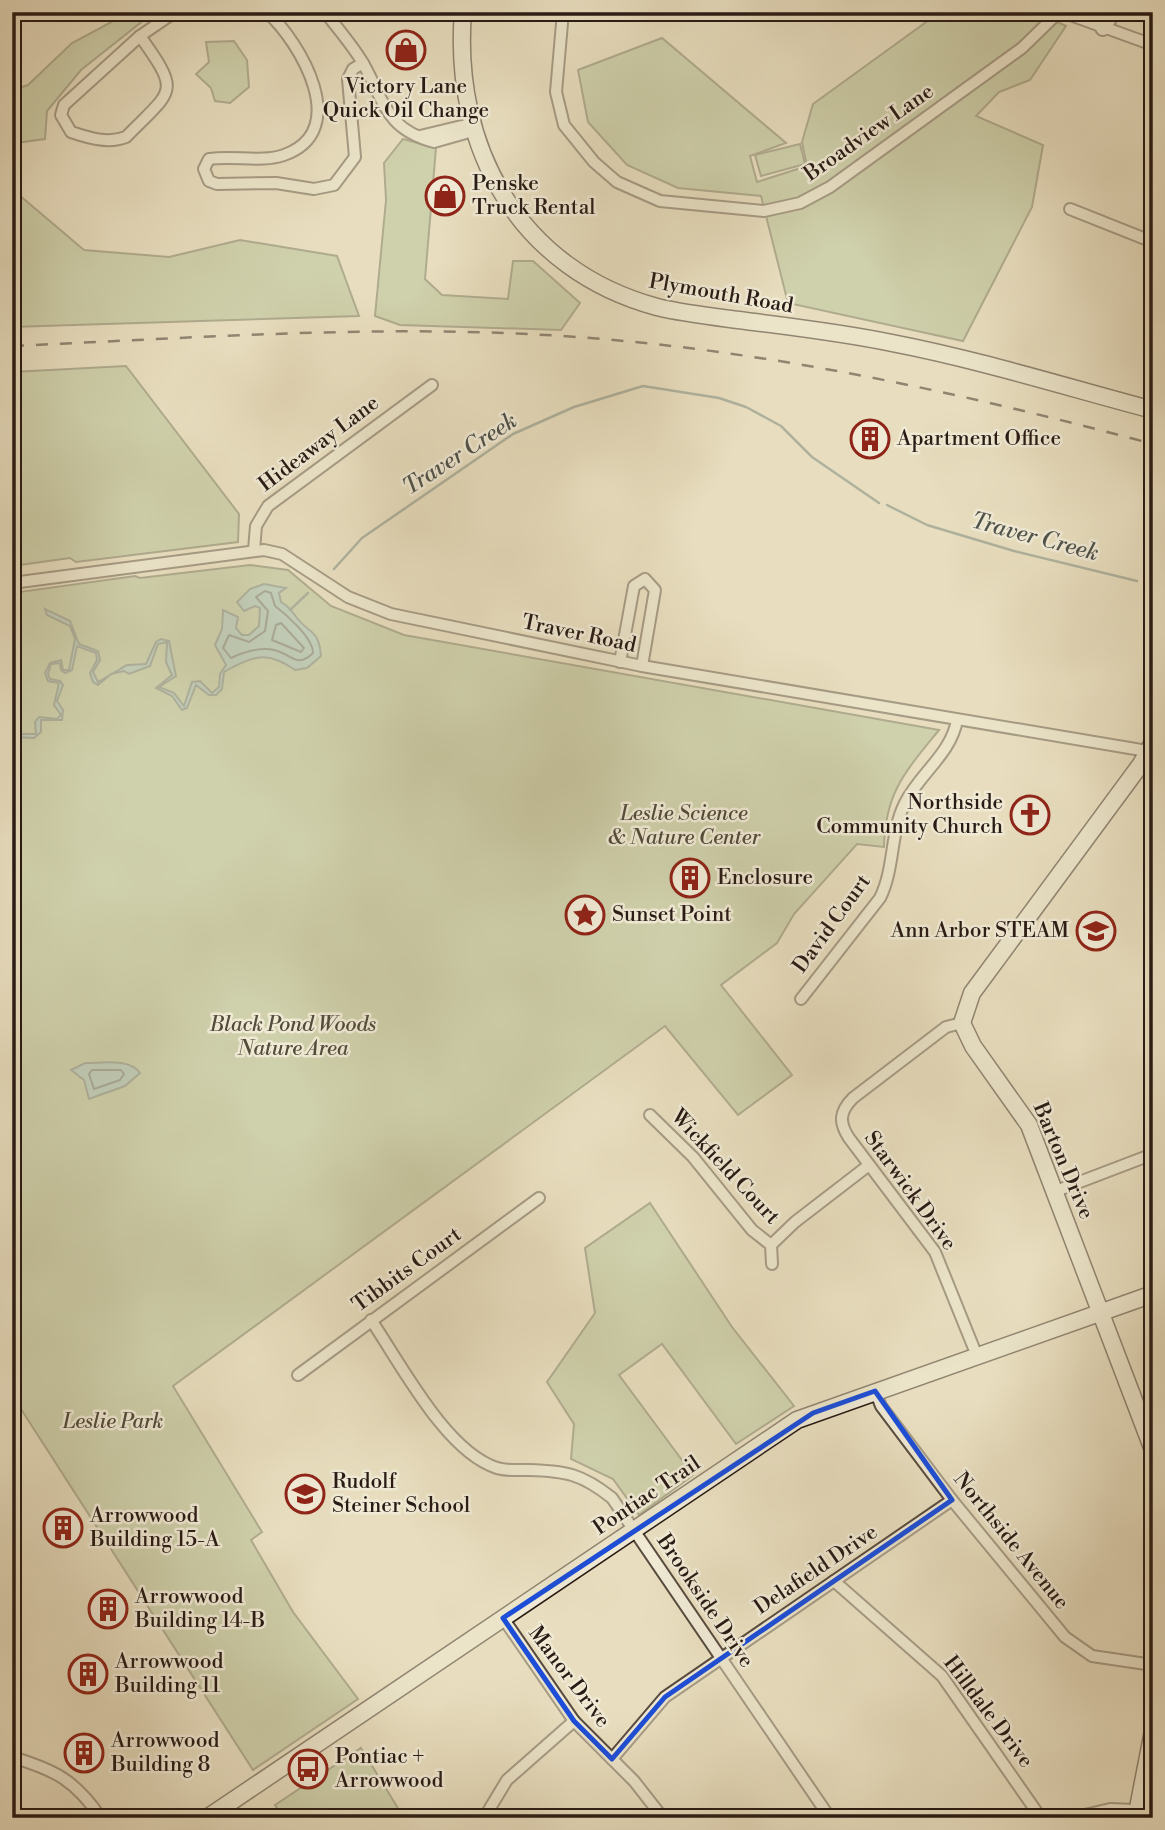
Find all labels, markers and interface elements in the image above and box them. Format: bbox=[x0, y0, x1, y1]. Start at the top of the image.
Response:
shop icon: Victory Lane Quick Oil Change bbox=[385, 29, 427, 71]
place label: Victory Lane Quick Oil Change bbox=[323, 74, 489, 124]
street label: Broadview Lane bbox=[798, 79, 939, 188]
place label: Penske Truck Rental bbox=[472, 171, 595, 221]
shop icon: Penske Truck Rental bbox=[424, 175, 466, 217]
street label: Plymouth Road bbox=[647, 268, 795, 320]
street label: Hideaway Lane bbox=[254, 390, 384, 498]
water label: Traver Creek bbox=[398, 407, 522, 501]
building icon: Apartment Office bbox=[849, 418, 891, 460]
place label: Apartment Office bbox=[896, 426, 1061, 452]
water label: Traver Creek bbox=[968, 507, 1102, 567]
street label: Traver Road bbox=[519, 609, 639, 659]
place label: Northside Community Church bbox=[816, 790, 1003, 840]
church icon: Northside Community Church bbox=[1009, 794, 1051, 836]
park label: Leslie Science & Nature Center bbox=[608, 801, 762, 851]
building icon: Enclosure bbox=[669, 857, 711, 899]
place label: Enclosure bbox=[717, 865, 813, 891]
street label: David Court bbox=[787, 869, 877, 978]
place icon: Sunset Point bbox=[564, 894, 606, 936]
place label: Sunset Point bbox=[612, 902, 732, 928]
school or university icon: Ann Arbor STEAM bbox=[1075, 910, 1117, 952]
place label: Ann Arbor STEAM bbox=[890, 918, 1069, 944]
park label: Black Pond Woods Nature Area bbox=[209, 1012, 376, 1062]
street label: Barton Drive bbox=[1026, 1098, 1099, 1223]
street label: Wickfield Court bbox=[664, 1103, 785, 1230]
street label: Starwick Drive bbox=[858, 1126, 962, 1256]
street label: Tibbits Court bbox=[347, 1221, 467, 1318]
park label: Leslie Park bbox=[62, 1409, 163, 1435]
street label: Pontiac Trail bbox=[588, 1451, 706, 1541]
street label: Northside Avenue bbox=[948, 1467, 1074, 1615]
place label: Rudolf Steiner School bbox=[332, 1469, 470, 1519]
school or university icon: Rudolf Steiner School bbox=[284, 1473, 326, 1515]
place label: Arrowwood Building 15-A bbox=[89, 1503, 220, 1553]
building icon: Arrowwood Building 15-A bbox=[42, 1507, 84, 1549]
street label: Delafield Drive bbox=[749, 1519, 883, 1621]
street label: Brookside Drive bbox=[650, 1528, 759, 1673]
place label: Arrowwood Building 14-B bbox=[134, 1584, 265, 1634]
building icon: Arrowwood Building 14-B bbox=[87, 1588, 129, 1630]
street label: Manor Drive bbox=[522, 1621, 616, 1733]
place label: Arrowwood Building 11 bbox=[114, 1649, 223, 1699]
street label: Hilldale Drive bbox=[937, 1651, 1039, 1773]
building icon: Arrowwood Building 11 bbox=[67, 1653, 109, 1695]
place label: Arrowwood Building 8 bbox=[110, 1728, 219, 1778]
building icon: Arrowwood Building 8 bbox=[63, 1732, 105, 1774]
place label: Pontiac + Arrowwood bbox=[334, 1744, 443, 1794]
bus stop icon: Pontiac + Arrowwood bbox=[287, 1748, 329, 1790]

